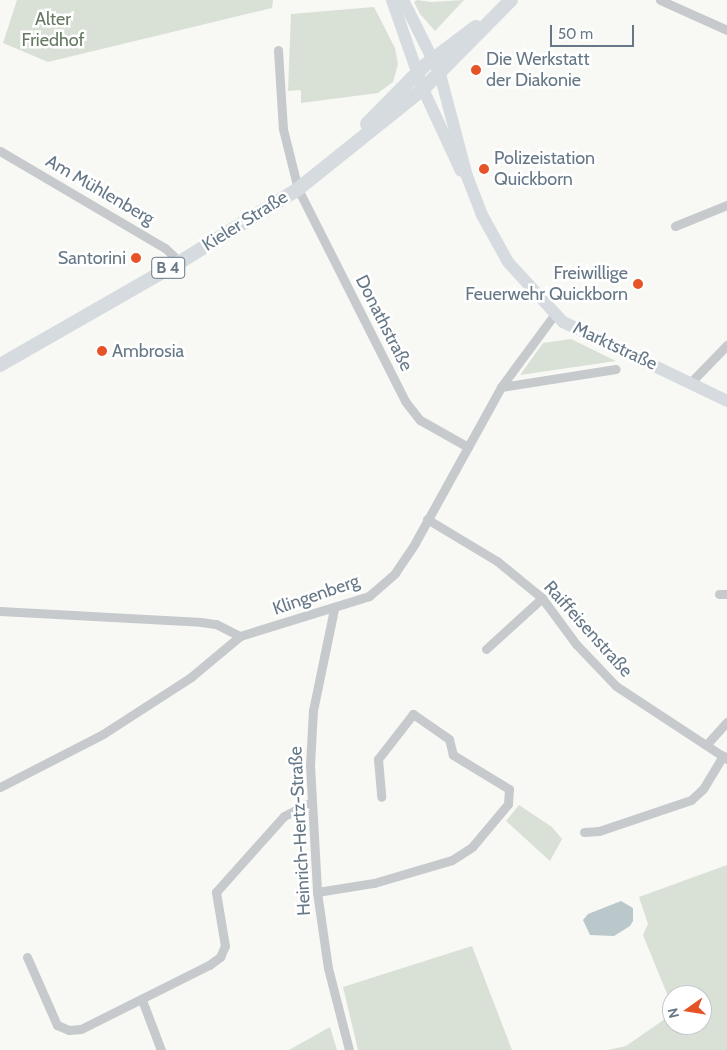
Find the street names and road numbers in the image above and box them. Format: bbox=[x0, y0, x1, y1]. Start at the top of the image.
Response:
street label: Am Mühlenberg bbox=[42, 150, 158, 230]
street label: Kieler Straße bbox=[198, 186, 292, 256]
road number: B 4 bbox=[150, 254, 186, 282]
street label: Donathstraße bbox=[351, 272, 417, 374]
street label: Marktstraße bbox=[570, 317, 660, 375]
street label: Klingenberg bbox=[270, 570, 362, 620]
street label: Raiffeisenstraße bbox=[539, 576, 637, 682]
street label: Heinrich-Hertz-Straße bbox=[285, 746, 315, 916]

